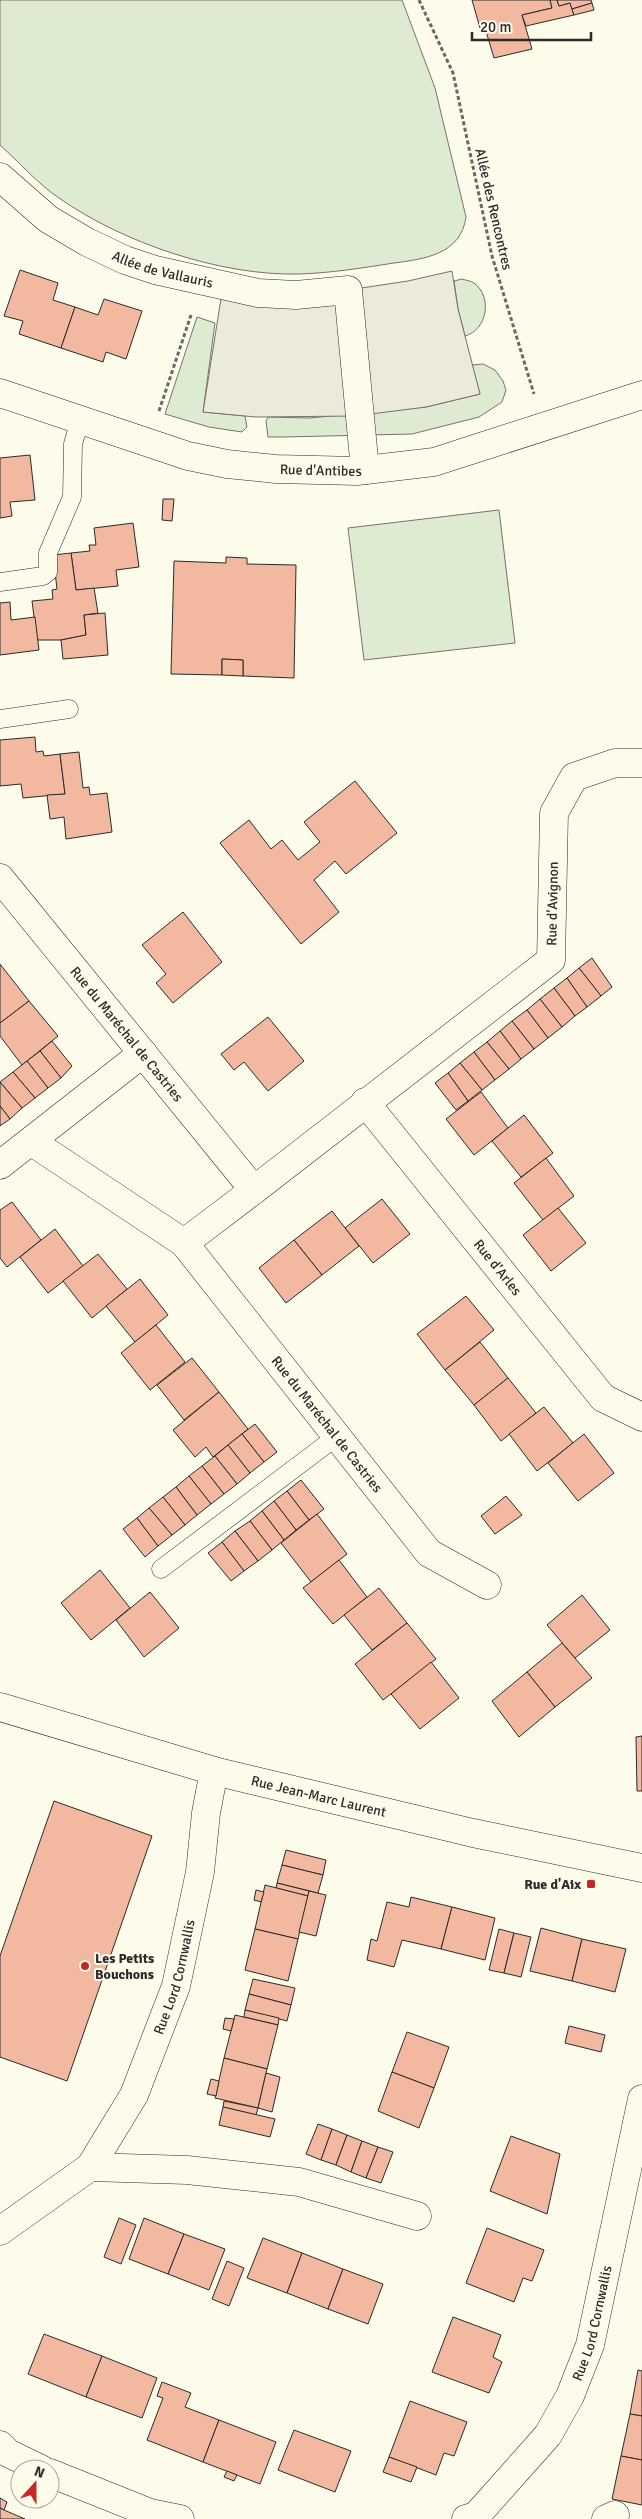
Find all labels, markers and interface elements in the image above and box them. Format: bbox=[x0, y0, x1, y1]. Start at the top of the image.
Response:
scale bar bbox=[472, 10, 591, 42]
text: 20 m bbox=[480, 18, 511, 36]
street label: Allée des Rencontres bbox=[471, 147, 516, 272]
street label: Allée de Vallauris bbox=[109, 247, 215, 292]
street label: Rue d'Antibes bbox=[280, 461, 362, 480]
street label: Rue d'Avignon bbox=[543, 861, 562, 946]
street label: Rue du Maréchal de Castries bbox=[66, 963, 187, 1105]
street label: Rue d'Arles bbox=[470, 1236, 525, 1299]
street label: Rue du Maréchal de Castries bbox=[268, 1353, 386, 1496]
street label: Rue Jean-Marc Laurent bbox=[249, 1772, 388, 1821]
place label: Rue d'Aix bbox=[524, 1876, 581, 1893]
marker: Rue d'Aix bbox=[585, 1878, 597, 1890]
street label: Rue Lord Cornwallis bbox=[150, 1918, 199, 2037]
place label: Les Petits Bouchons bbox=[95, 1950, 154, 1983]
marker: Les Petits Bouchons bbox=[79, 1960, 91, 1972]
street label: Rue Lord Cornwallis bbox=[569, 2264, 616, 2383]
north arrow bbox=[10, 2459, 60, 2509]
text: N bbox=[32, 2463, 47, 2482]

